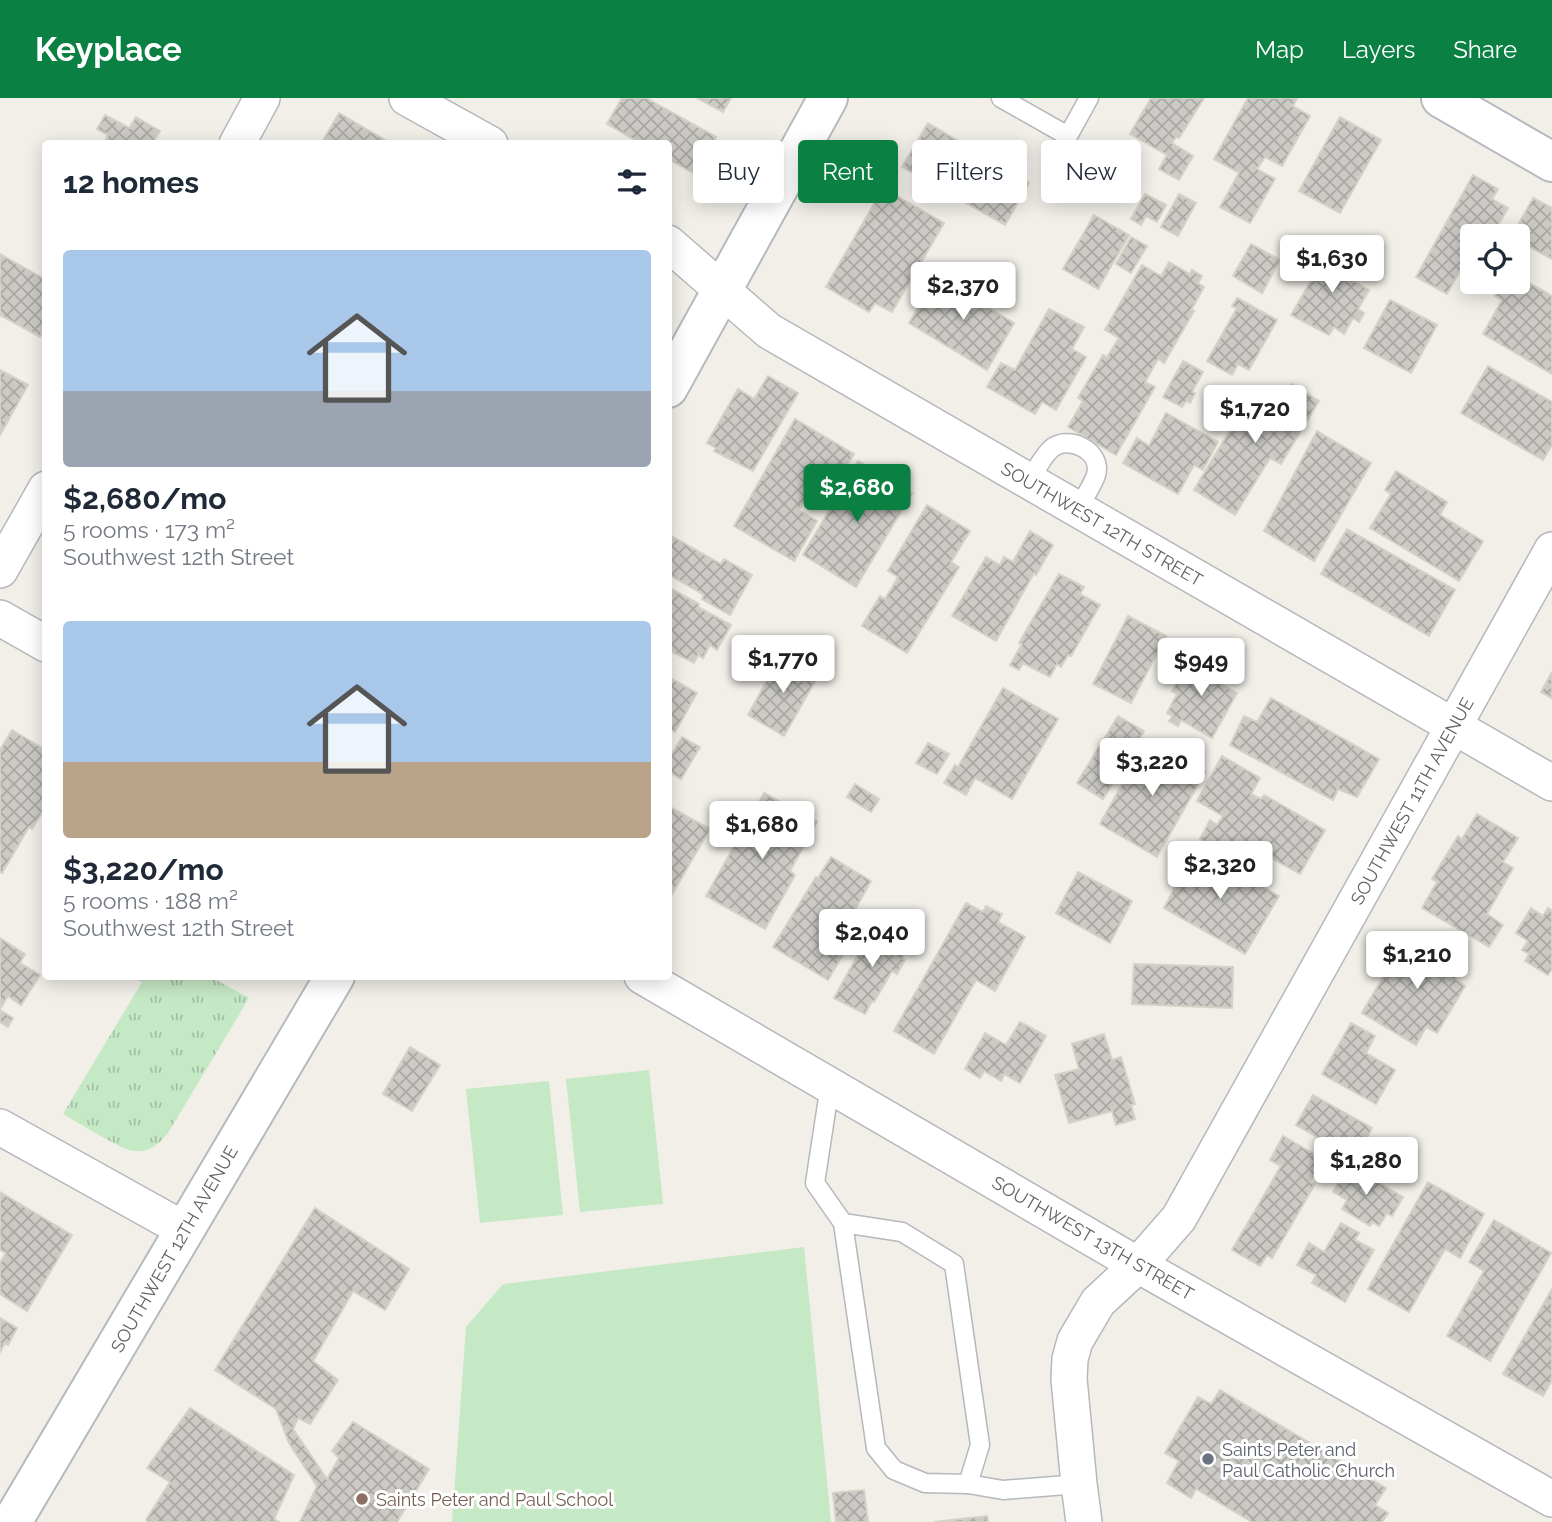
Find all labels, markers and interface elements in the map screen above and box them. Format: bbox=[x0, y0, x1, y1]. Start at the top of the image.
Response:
text: Keyplace bbox=[35, 30, 182, 69]
text: Map bbox=[1255, 35, 1304, 64]
text: Layers bbox=[1342, 35, 1415, 64]
text: Share bbox=[1453, 35, 1517, 64]
chip: Buy bbox=[693, 140, 784, 203]
chip: Rent bbox=[798, 140, 898, 203]
chip: Filters bbox=[912, 140, 1027, 203]
chip: New bbox=[1041, 140, 1141, 203]
icon: filters bbox=[613, 163, 651, 201]
text: 12 homes bbox=[63, 165, 199, 200]
map controls bbox=[1460, 224, 1530, 294]
button: locate bbox=[1460, 224, 1530, 294]
pin: $1,630 bbox=[1275, 236, 1389, 295]
text: $1,630 bbox=[1296, 244, 1368, 271]
pin: $2,370 bbox=[906, 262, 1020, 322]
text: $2,370 bbox=[927, 271, 999, 298]
icon: home bbox=[294, 295, 420, 421]
pin: $1,720 bbox=[1198, 386, 1312, 445]
text: $1,720 bbox=[1220, 394, 1290, 421]
street label: SOUTHWEST 12TH STREET bbox=[997, 458, 1207, 590]
pin: $2,680 bbox=[800, 464, 914, 524]
text: $2,680 bbox=[820, 473, 894, 500]
text: $2,680/mo bbox=[63, 481, 226, 516]
text: 5 rooms · 173 m² bbox=[63, 516, 235, 543]
text: Southwest 12th Street bbox=[63, 543, 294, 570]
pin: $1,770 bbox=[726, 636, 840, 695]
pin: $949 bbox=[1160, 638, 1242, 698]
text: $1,770 bbox=[748, 644, 818, 671]
text: $949 bbox=[1174, 647, 1228, 674]
icon: home bbox=[294, 666, 420, 792]
street label: SOUTHWEST 11TH AVENUE bbox=[1346, 694, 1478, 908]
pin: $3,220 bbox=[1095, 738, 1209, 798]
text: $3,220 bbox=[1116, 747, 1188, 774]
pin: $1,680 bbox=[705, 802, 819, 861]
text: $1,680 bbox=[725, 810, 799, 837]
pin: $2,320 bbox=[1163, 842, 1277, 901]
text: $2,320 bbox=[1184, 850, 1256, 877]
text: $3,220/mo bbox=[63, 852, 224, 887]
text: 5 rooms · 188 m² bbox=[63, 887, 238, 914]
pin: $2,040 bbox=[815, 910, 929, 969]
text: Southwest 12th Street bbox=[63, 914, 294, 941]
text: $2,040 bbox=[835, 918, 909, 945]
pin: $1,210 bbox=[1360, 932, 1474, 991]
text: $1,210 bbox=[1382, 940, 1452, 967]
pin: $1,280 bbox=[1309, 1138, 1423, 1197]
street label: SOUTHWEST 12TH AVENUE bbox=[106, 1142, 242, 1356]
text: $1,280 bbox=[1330, 1146, 1402, 1173]
street label: SOUTHWEST 13TH STREET bbox=[988, 1172, 1198, 1304]
place label: Saints Peter and Paul Catholic Church bbox=[1222, 1439, 1395, 1481]
marker: Saints Peter and Paul Catholic Church bbox=[1200, 1451, 1216, 1467]
place label: Saints Peter and Paul School bbox=[376, 1489, 613, 1510]
marker: Saints Peter and Paul School bbox=[354, 1491, 370, 1507]

